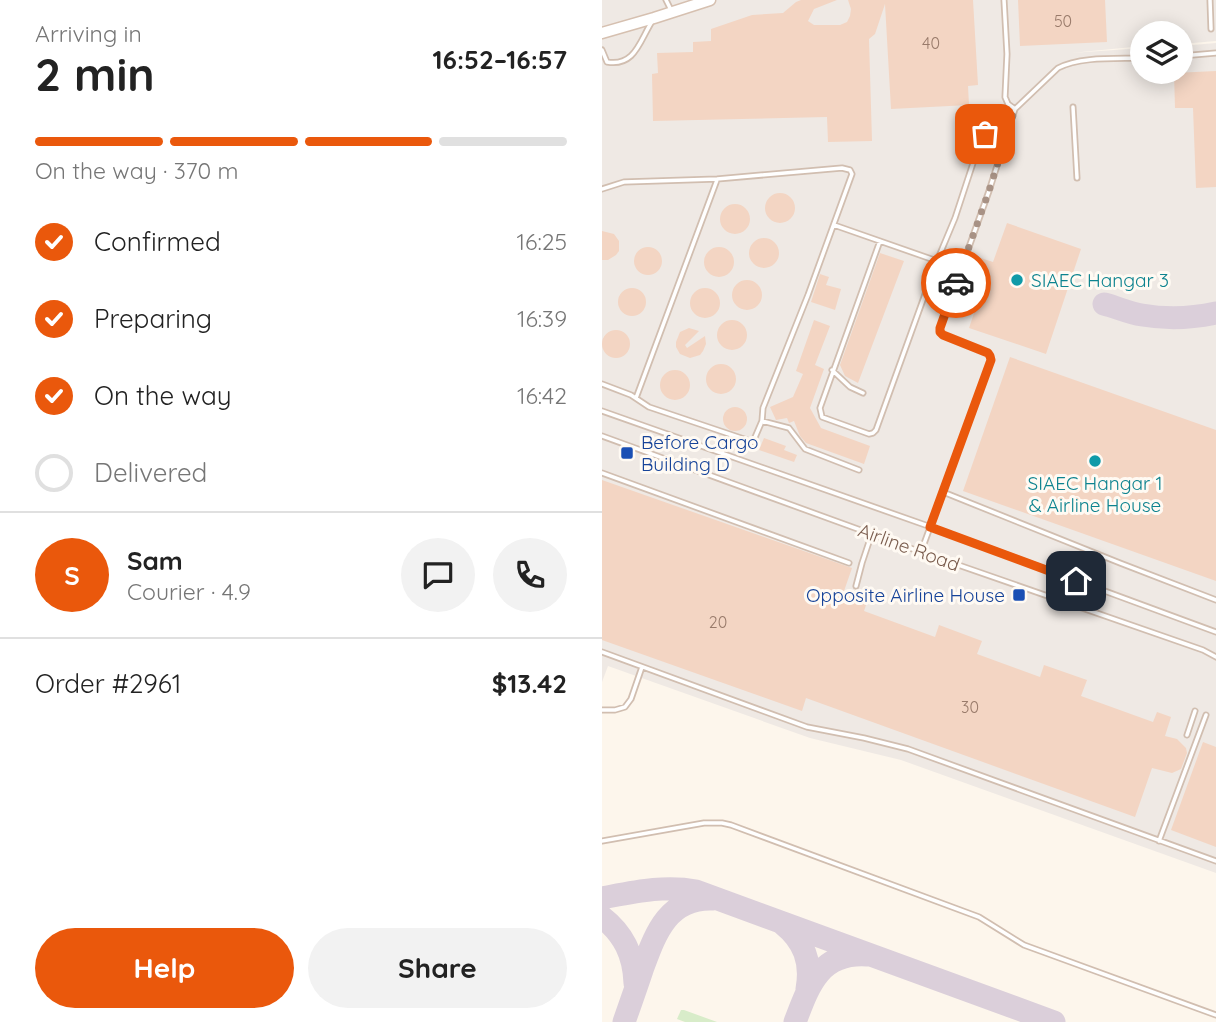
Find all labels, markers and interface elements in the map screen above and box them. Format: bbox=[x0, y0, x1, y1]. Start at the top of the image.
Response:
house number: 50 bbox=[1054, 11, 1072, 31]
text: Arriving in bbox=[35, 19, 142, 48]
map controls bbox=[1130, 21, 1193, 84]
button: layers bbox=[1130, 21, 1193, 84]
house number: 40 bbox=[922, 33, 940, 53]
text: 16:52–16:57 bbox=[432, 43, 567, 76]
text: 2 min bbox=[35, 45, 155, 103]
pin bbox=[955, 104, 1015, 164]
icon: bag bbox=[966, 115, 1004, 153]
text: On the way · 370 m bbox=[35, 156, 239, 185]
icon: check bbox=[35, 223, 73, 261]
text: Confirmed bbox=[94, 225, 221, 258]
text: 16:25 bbox=[517, 227, 567, 256]
courier bbox=[921, 248, 991, 318]
icon: car bbox=[937, 264, 975, 302]
place label: SIAEC Hangar 3 bbox=[1031, 268, 1169, 292]
marker: SIAEC Hangar 3 bbox=[1009, 272, 1025, 288]
icon: check bbox=[35, 300, 73, 338]
text: Preparing bbox=[94, 302, 212, 335]
text: 16:39 bbox=[517, 304, 567, 333]
icon: check bbox=[35, 377, 73, 415]
text: On the way bbox=[94, 379, 232, 412]
text: 16:42 bbox=[517, 381, 567, 410]
place label: Before Cargo Building D bbox=[641, 430, 758, 476]
marker: Before Cargo Building D bbox=[619, 445, 635, 461]
marker: SIAEC Hangar 1 & Airline House bbox=[1087, 453, 1103, 469]
text: Delivered bbox=[94, 456, 207, 489]
place label: SIAEC Hangar 1 & Airline House bbox=[1027, 471, 1163, 517]
street label: Airline Road bbox=[855, 518, 963, 576]
button: chat bbox=[401, 538, 475, 612]
button: phone bbox=[493, 538, 567, 612]
text: Sam bbox=[127, 544, 183, 577]
pin bbox=[1046, 551, 1106, 611]
text: S bbox=[64, 559, 80, 592]
icon: home bbox=[1057, 562, 1095, 600]
text: Courier · 4.9 bbox=[127, 577, 251, 606]
place label: Opposite Airline House bbox=[806, 583, 1005, 607]
marker: Opposite Airline House bbox=[1011, 587, 1027, 603]
house number: 20 bbox=[709, 612, 727, 632]
text: Order #2961 bbox=[35, 667, 181, 700]
text: $13.42 bbox=[492, 667, 567, 700]
house number: 30 bbox=[961, 697, 979, 717]
button: Help bbox=[35, 928, 294, 1008]
button: Share bbox=[308, 928, 567, 1008]

